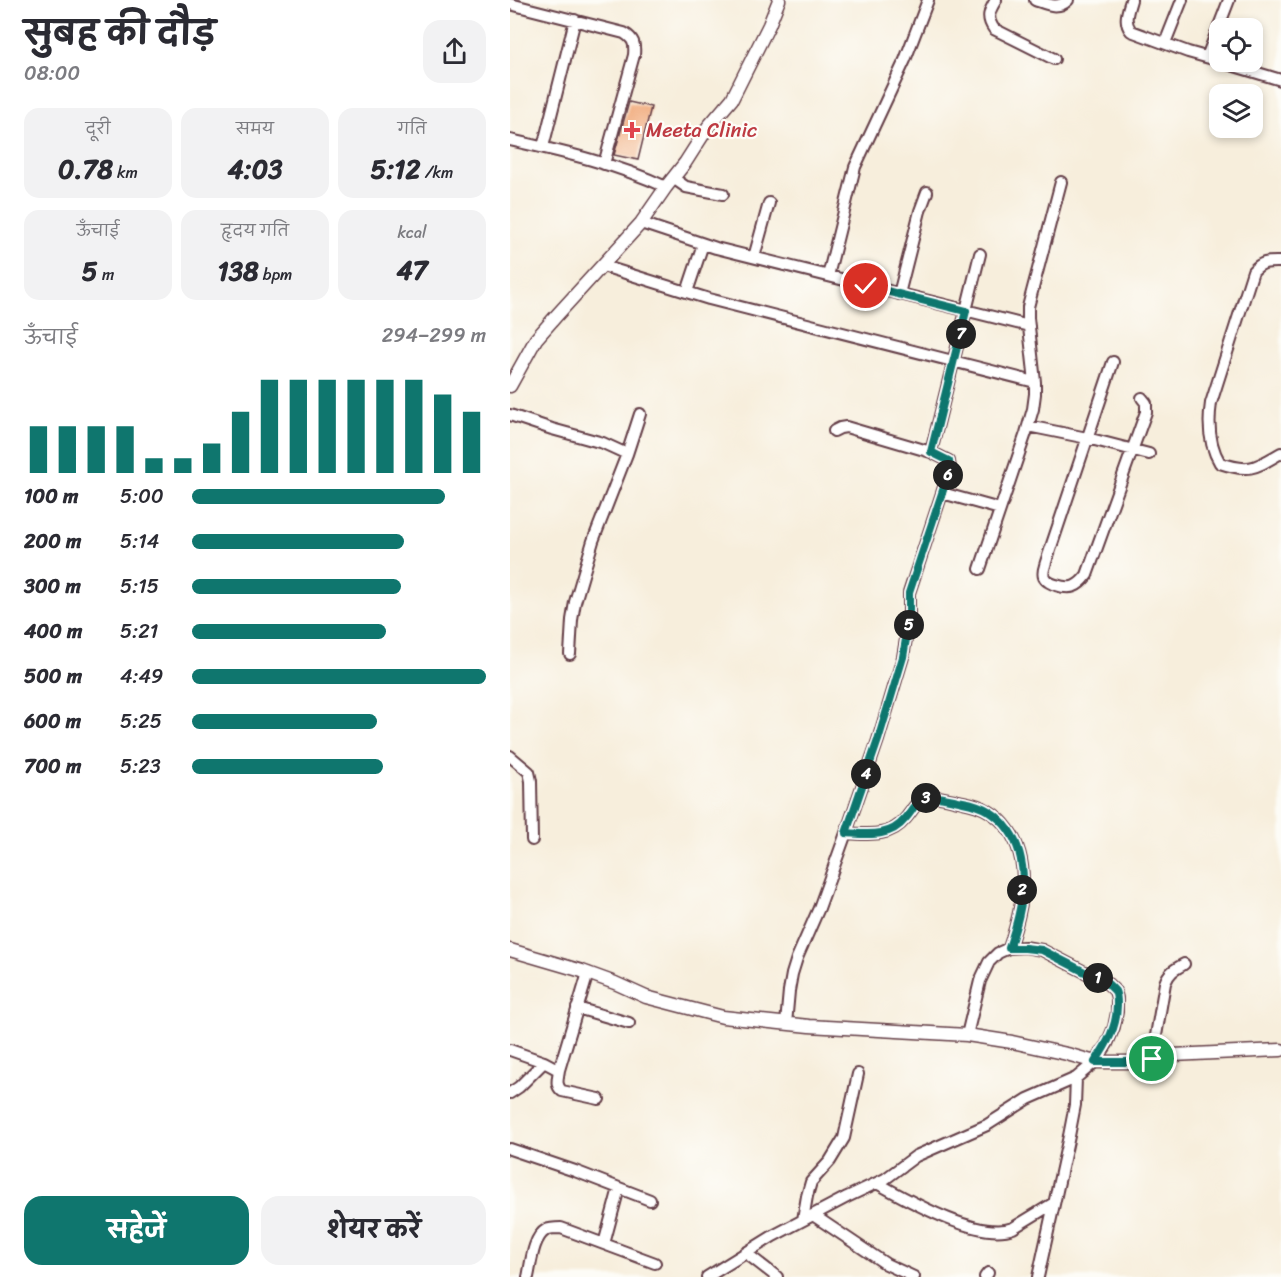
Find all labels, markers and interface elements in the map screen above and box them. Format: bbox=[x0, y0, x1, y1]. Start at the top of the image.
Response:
text: सुबह की दौड़ bbox=[24, 4, 216, 62]
map controls bbox=[1209, 18, 1263, 138]
button: locate bbox=[1209, 18, 1263, 72]
button: share bbox=[423, 20, 486, 83]
text: 08:00 bbox=[24, 56, 80, 91]
button: layers bbox=[1209, 84, 1263, 138]
place label: Meeta Clinic bbox=[646, 113, 757, 148]
text: दूरी bbox=[85, 114, 111, 143]
text: समय bbox=[236, 114, 274, 143]
text: गति bbox=[397, 114, 427, 143]
marker: Meeta Clinic bbox=[623, 121, 641, 139]
text: 0.78 bbox=[58, 146, 113, 192]
text: 4:03 bbox=[228, 146, 282, 192]
text: 5:12 bbox=[371, 146, 421, 192]
text: km bbox=[113, 158, 138, 187]
text: /km bbox=[421, 158, 453, 187]
text: ऊँचाई bbox=[77, 216, 119, 245]
text: हृदय गति bbox=[221, 216, 289, 245]
text: kcal bbox=[397, 218, 427, 247]
text: 47 bbox=[396, 247, 428, 293]
text: 5 bbox=[82, 248, 98, 294]
text: 138 bbox=[218, 248, 259, 294]
text: m bbox=[98, 260, 114, 289]
text: bpm bbox=[259, 260, 292, 289]
pin bbox=[840, 260, 891, 311]
icon: check bbox=[849, 269, 882, 302]
text: 294–299 m bbox=[382, 318, 486, 353]
pin: 7 bbox=[946, 319, 976, 349]
text: 7 bbox=[956, 319, 966, 348]
text: ऊँचाई bbox=[24, 320, 78, 355]
pin: 6 bbox=[933, 460, 963, 490]
text: 6 bbox=[943, 460, 953, 489]
text: 100 m bbox=[24, 479, 78, 514]
text: 5:00 bbox=[120, 479, 164, 514]
text: 200 m bbox=[24, 524, 81, 559]
text: 5:14 bbox=[120, 524, 159, 559]
text: 300 m bbox=[24, 569, 81, 604]
text: 5:15 bbox=[120, 569, 159, 604]
pin: 5 bbox=[894, 610, 924, 640]
text: 5 bbox=[904, 610, 914, 639]
text: 400 m bbox=[24, 614, 82, 649]
text: 5:21 bbox=[120, 614, 158, 649]
text: 500 m bbox=[24, 659, 82, 694]
text: 4:49 bbox=[120, 659, 163, 694]
text: 600 m bbox=[24, 704, 81, 739]
text: 5:25 bbox=[120, 704, 162, 739]
text: 700 m bbox=[24, 749, 81, 784]
text: 5:23 bbox=[120, 749, 161, 784]
pin: 4 bbox=[851, 759, 881, 789]
text: 4 bbox=[861, 759, 871, 788]
pin: 3 bbox=[911, 783, 941, 813]
text: 3 bbox=[922, 783, 930, 812]
pin: 2 bbox=[1007, 875, 1037, 905]
text: 2 bbox=[1017, 875, 1027, 904]
pin: 1 bbox=[1083, 963, 1113, 993]
text: 1 bbox=[1095, 963, 1101, 992]
pin bbox=[1126, 1033, 1177, 1084]
icon: arrive bbox=[1135, 1042, 1168, 1075]
button: सहेजें bbox=[24, 1196, 249, 1265]
button: शेयर करें bbox=[261, 1196, 486, 1265]

